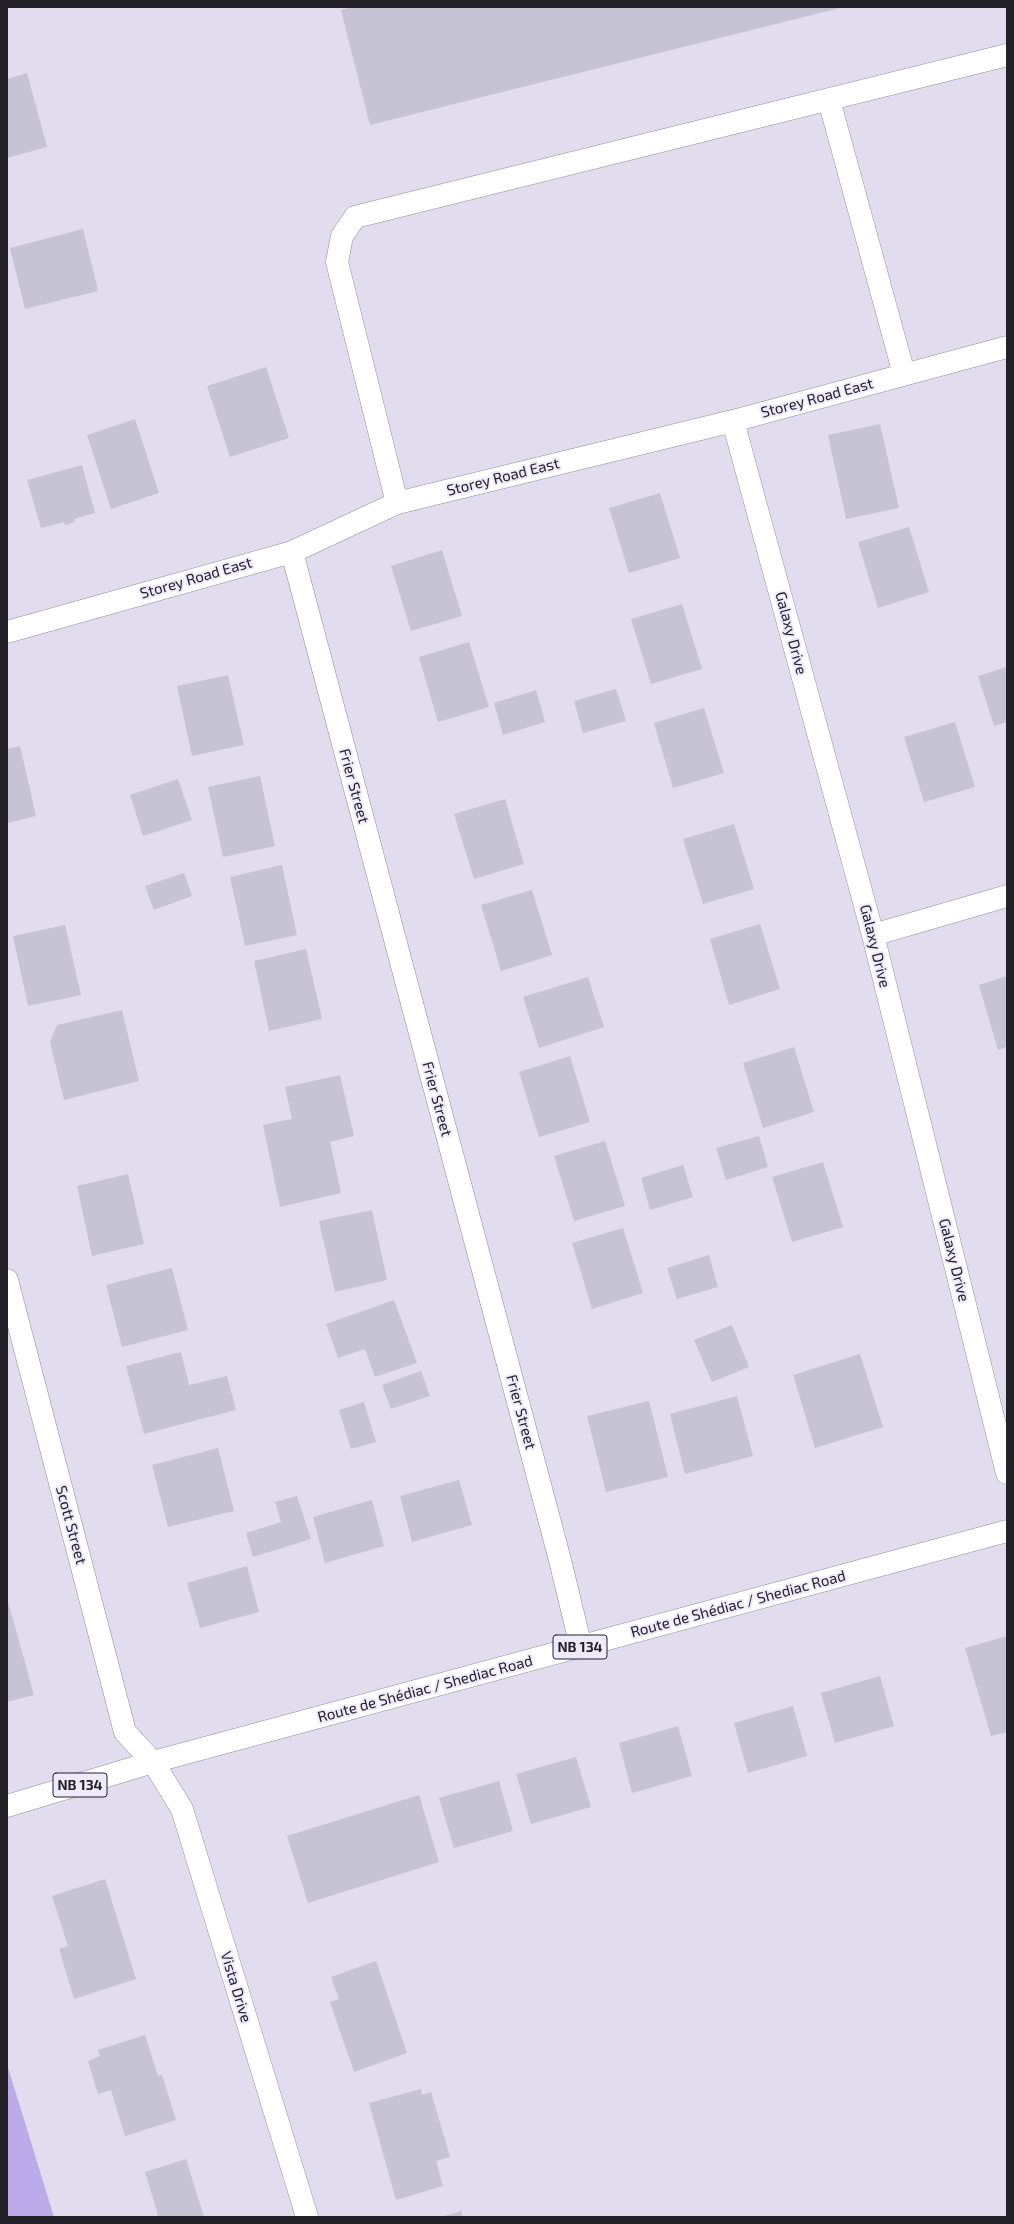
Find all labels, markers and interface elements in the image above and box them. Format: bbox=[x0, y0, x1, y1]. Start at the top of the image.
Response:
street label: Storey Road East bbox=[759, 374, 875, 422]
street label: Storey Road East bbox=[445, 454, 561, 500]
street label: Storey Road East bbox=[138, 553, 254, 603]
street label: Galaxy Drive bbox=[771, 590, 811, 676]
street label: Frier Street bbox=[335, 747, 373, 825]
street label: Galaxy Drive bbox=[856, 903, 894, 989]
street label: Frier Street bbox=[418, 1060, 456, 1138]
street label: Galaxy Drive bbox=[935, 1217, 973, 1303]
street label: Frier Street bbox=[502, 1373, 540, 1451]
street label: Scott Street bbox=[52, 1484, 90, 1566]
street label: Route de Shédiac / Shediac Road bbox=[629, 1567, 847, 1641]
road number: NB 134 bbox=[553, 1635, 607, 1659]
street label: Route de Shédiac / Shediac Road bbox=[316, 1652, 534, 1726]
road number: NB 134 bbox=[53, 1773, 107, 1797]
street label: Vista Drive bbox=[217, 1949, 255, 2025]

